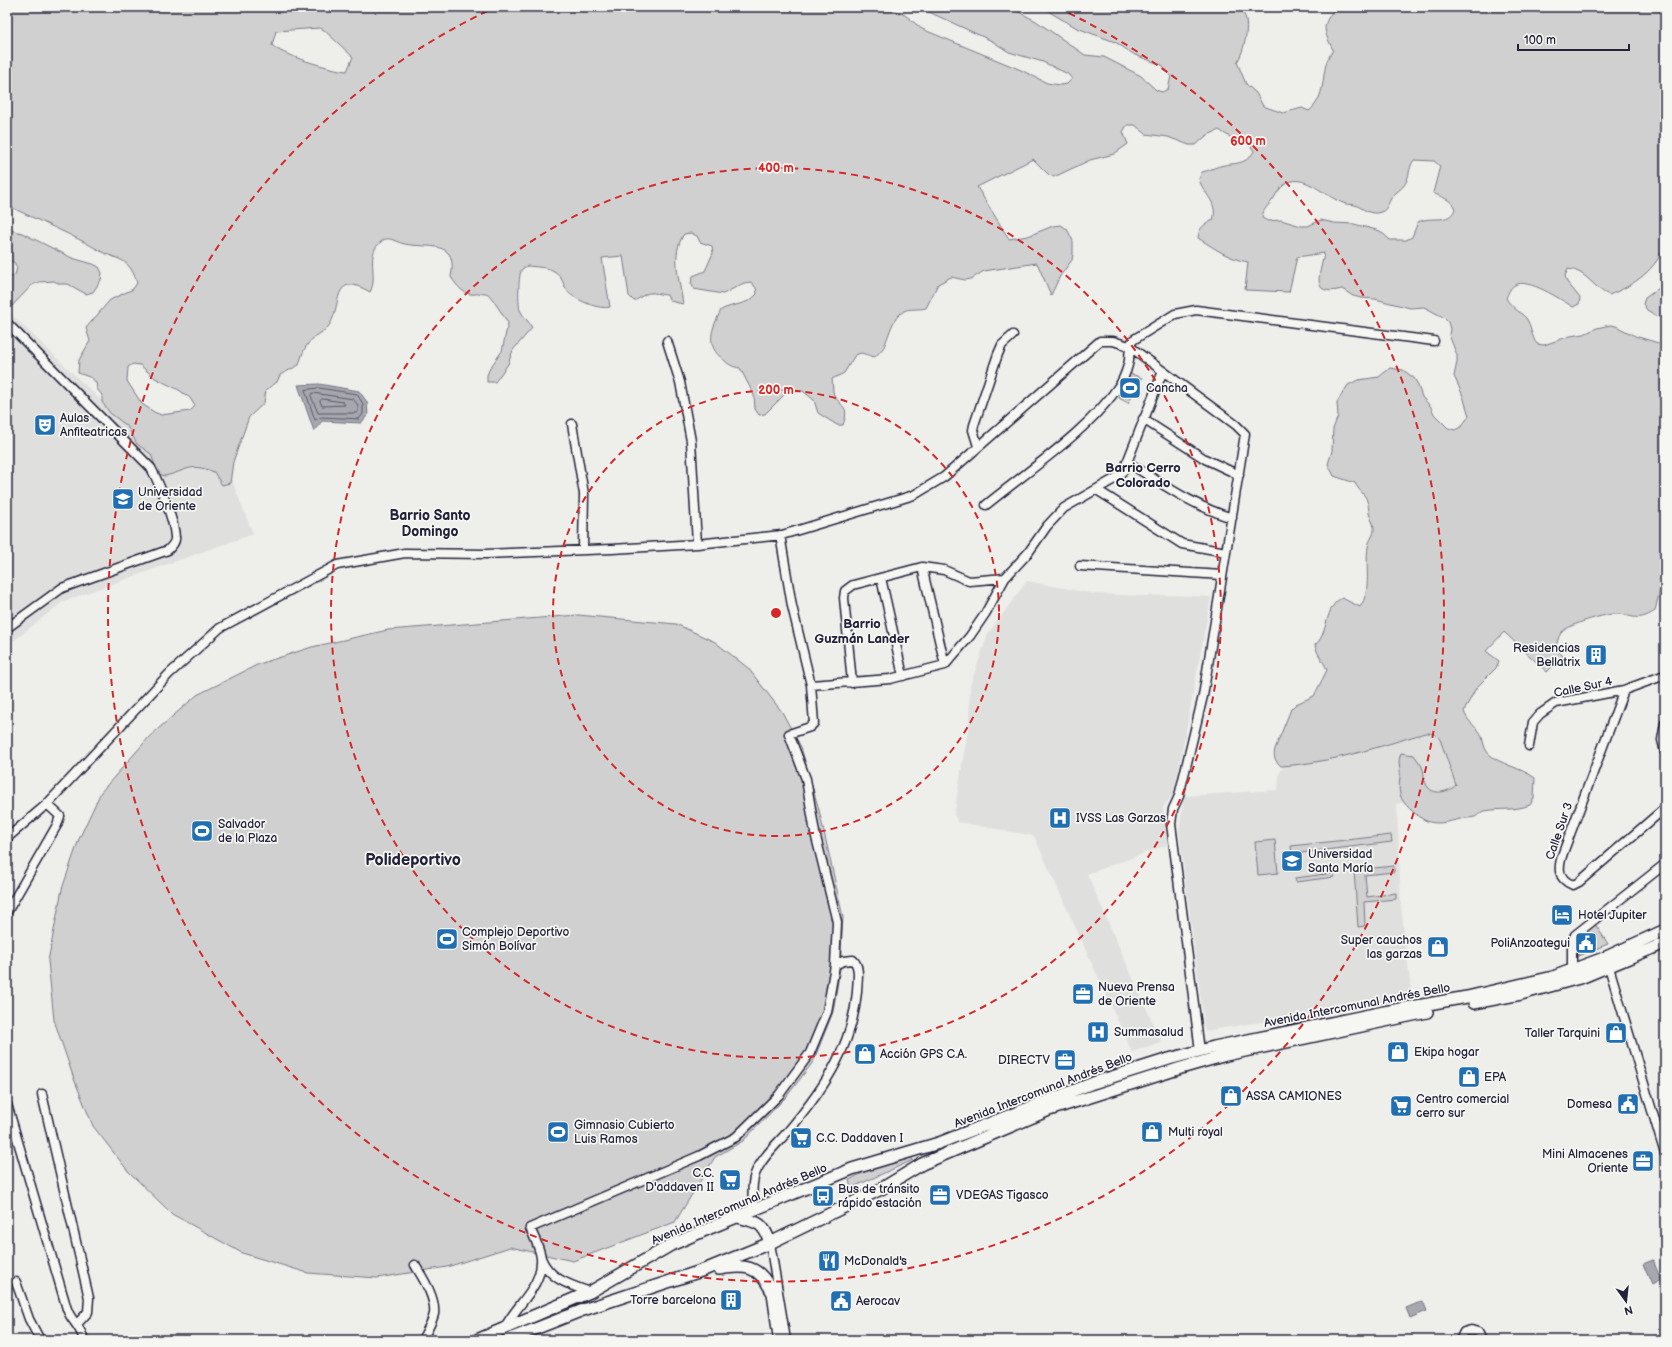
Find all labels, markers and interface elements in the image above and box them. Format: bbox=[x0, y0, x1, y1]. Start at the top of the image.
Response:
scale bar bbox=[1518, 26, 1629, 52]
text: 100 m bbox=[1524, 33, 1556, 48]
text: 600 m bbox=[1230, 134, 1266, 149]
text: 400 m bbox=[758, 161, 794, 176]
sports icon: Cancha bbox=[1117, 375, 1143, 401]
place label: Cancha bbox=[1146, 381, 1188, 396]
text: 200 m bbox=[758, 383, 794, 398]
place label: Aulas Anfiteatricas bbox=[60, 411, 127, 440]
theatre icon: Aulas Anfiteatricas bbox=[32, 412, 58, 438]
district label: Barrio Cerro Colorado bbox=[1105, 460, 1181, 491]
place label: Universidad de Oriente bbox=[138, 485, 202, 514]
school or university icon: Universidad de Oriente bbox=[110, 486, 136, 512]
district label: Barrio Santo Domingo bbox=[389, 507, 471, 540]
centre of rings bbox=[769, 606, 783, 620]
district label: Barrio Guzmán Lander bbox=[815, 616, 910, 647]
place label: Residencias Bellatrix bbox=[1513, 641, 1580, 670]
building icon: Residencias Bellatrix bbox=[1583, 642, 1609, 668]
street label: Calle Sur 4 bbox=[1552, 674, 1614, 701]
street label: Calle Sur 3 bbox=[1543, 801, 1576, 862]
hospital icon: IVSS Las Garzas bbox=[1047, 805, 1073, 831]
place label: IVSS Las Garzas bbox=[1076, 811, 1166, 826]
place label: Salvador de la Plaza bbox=[218, 817, 277, 846]
sports icon: Salvador de la Plaza bbox=[189, 818, 215, 844]
place label: Universidad Santa María bbox=[1308, 847, 1374, 876]
school or university icon: Universidad Santa María bbox=[1279, 848, 1305, 874]
district label: Polideportivo bbox=[365, 851, 461, 870]
hotel icon: Hotel Jupiter bbox=[1549, 902, 1575, 928]
place label: Hotel Jupiter bbox=[1578, 908, 1647, 923]
place label: Complejo Deportivo Simón Bolívar bbox=[462, 925, 569, 954]
sports icon: Complejo Deportivo Simón Bolívar bbox=[434, 926, 460, 952]
public building icon: PoliAnzoategui bbox=[1573, 930, 1599, 956]
place label: Super cauchos las garzas bbox=[1341, 933, 1422, 962]
shop icon: Super cauchos las garzas bbox=[1425, 934, 1451, 960]
place label: PoliAnzoategui bbox=[1490, 936, 1570, 951]
place label: Nueva Prensa de Oriente bbox=[1098, 980, 1175, 1009]
street label: Avenida Intercomunal Andrés Bello bbox=[1263, 980, 1452, 1031]
office icon: Nueva Prensa de Oriente bbox=[1070, 981, 1096, 1007]
hospital icon: Summasalud bbox=[1085, 1019, 1111, 1045]
shop icon: Taller Tarquini bbox=[1603, 1020, 1629, 1046]
place label: Summasalud bbox=[1114, 1025, 1184, 1040]
place label: Taller Tarquini bbox=[1525, 1026, 1600, 1041]
shop icon: Ekipa hogar bbox=[1385, 1039, 1411, 1065]
shop icon: Acción GPS C.A. bbox=[852, 1041, 878, 1067]
place label: Ekipa hogar bbox=[1414, 1045, 1480, 1060]
place label: Acción GPS C.A. bbox=[880, 1047, 967, 1062]
office icon: DIRECTV bbox=[1052, 1047, 1078, 1073]
street label: Avenida Intercomunal Andrés Bello bbox=[952, 1049, 1134, 1131]
place label: DIRECTV bbox=[998, 1053, 1051, 1068]
shop icon: EPA bbox=[1456, 1064, 1482, 1090]
place label: EPA bbox=[1484, 1070, 1507, 1085]
shop icon: ASSA CAMIONES bbox=[1218, 1083, 1244, 1109]
place label: ASSA CAMIONES bbox=[1246, 1089, 1342, 1104]
public building icon: Domesa bbox=[1615, 1091, 1641, 1117]
place label: Centro comercial cerro sur bbox=[1416, 1092, 1509, 1121]
supermarket icon: Centro comercial cerro sur bbox=[1388, 1093, 1414, 1119]
place label: Domesa bbox=[1567, 1097, 1612, 1112]
place label: Gimnasio Cubierto Luis Ramos bbox=[574, 1118, 675, 1147]
sports icon: Gimnasio Cubierto Luis Ramos bbox=[545, 1119, 571, 1145]
shop icon: Multi royal bbox=[1139, 1119, 1165, 1145]
supermarket icon: C.C. Daddaven I bbox=[788, 1125, 814, 1151]
place label: Multi royal bbox=[1168, 1125, 1223, 1140]
place label: C.C. Daddaven I bbox=[816, 1131, 903, 1146]
place label: Mini Almacenes Oriente bbox=[1542, 1147, 1628, 1176]
office icon: Mini Almacenes Oriente bbox=[1630, 1148, 1656, 1174]
street label: Avenida Intercomunal Andrés Bello bbox=[649, 1160, 829, 1248]
place label: C.C. D'addaven II bbox=[645, 1166, 714, 1195]
supermarket icon: C.C. D'addaven II bbox=[717, 1167, 743, 1193]
place label: Bus de tránsito rápido estación bbox=[838, 1182, 922, 1211]
office icon: VDEGAS Tigasco bbox=[927, 1182, 953, 1208]
bus stop icon: Bus de tránsito rápido estación bbox=[810, 1183, 836, 1209]
place label: VDEGAS Tigasco bbox=[956, 1188, 1049, 1203]
restaurant icon: McDonald's bbox=[816, 1248, 842, 1274]
place label: McDonald's bbox=[844, 1254, 907, 1269]
north arrow bbox=[1606, 1281, 1646, 1321]
building icon: Torre barcelona bbox=[718, 1287, 744, 1313]
public building icon: Aerocav bbox=[828, 1288, 854, 1314]
place label: Torre barcelona bbox=[630, 1293, 716, 1308]
place label: Aerocav bbox=[856, 1294, 900, 1309]
text: N bbox=[1623, 1303, 1634, 1318]

